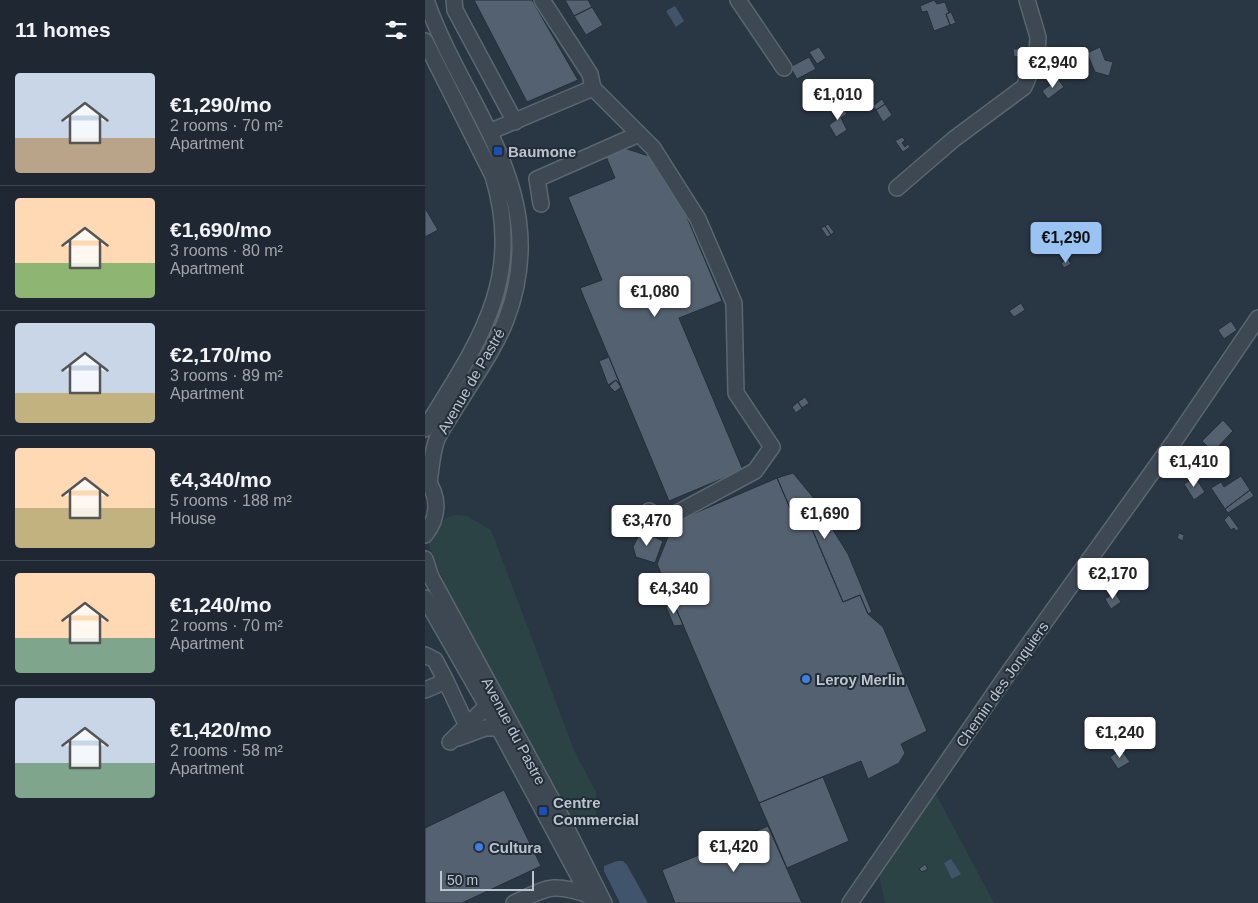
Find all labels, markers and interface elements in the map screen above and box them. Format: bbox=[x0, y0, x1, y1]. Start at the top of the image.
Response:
icon: filters bbox=[382, 16, 410, 44]
text: 11 homes bbox=[15, 18, 111, 41]
pin: €2,940 bbox=[1012, 46, 1094, 89]
text: €2,940 bbox=[1029, 54, 1077, 71]
pin: €1,010 bbox=[797, 78, 879, 121]
text: €1,010 bbox=[814, 86, 862, 103]
icon: home bbox=[55, 93, 115, 153]
text: €1,290/mo bbox=[170, 93, 272, 116]
text: 2 rooms · 70 m² bbox=[170, 117, 283, 134]
text: Apartment bbox=[170, 135, 244, 152]
place label: Baumone bbox=[508, 143, 576, 160]
marker: Baumone bbox=[492, 145, 504, 157]
icon: home bbox=[55, 218, 115, 278]
text: €1,690/mo bbox=[170, 218, 272, 241]
pin: €1,290 bbox=[1025, 222, 1107, 264]
text: €1,290 bbox=[1042, 229, 1090, 246]
text: 3 rooms · 80 m² bbox=[170, 242, 283, 259]
text: Apartment bbox=[170, 260, 244, 277]
pin: €1,080 bbox=[614, 276, 696, 318]
text: €1,080 bbox=[631, 283, 679, 300]
street label: Avenue de Pastré bbox=[434, 325, 508, 437]
icon: home bbox=[55, 343, 115, 403]
text: €2,170/mo bbox=[170, 343, 272, 366]
text: 3 rooms · 89 m² bbox=[170, 367, 283, 384]
text: Apartment bbox=[170, 385, 244, 402]
pin: €1,410 bbox=[1153, 446, 1235, 488]
text: €1,410 bbox=[1170, 453, 1218, 470]
icon: home bbox=[55, 468, 115, 528]
text: €4,340/mo bbox=[170, 468, 272, 491]
text: 5 rooms · 188 m² bbox=[170, 492, 292, 509]
pin: €1,690 bbox=[784, 498, 866, 540]
pin: €3,470 bbox=[606, 504, 688, 547]
text: €1,690 bbox=[801, 505, 849, 522]
text: House bbox=[170, 510, 216, 527]
text: €3,470 bbox=[623, 512, 671, 529]
pin: €2,170 bbox=[1072, 558, 1154, 600]
text: €2,170 bbox=[1089, 565, 1137, 582]
pin: €4,340 bbox=[633, 572, 715, 615]
text: €4,340 bbox=[650, 580, 698, 597]
icon: home bbox=[55, 593, 115, 653]
text: €1,240/mo bbox=[170, 593, 272, 616]
text: 2 rooms · 70 m² bbox=[170, 617, 283, 634]
street label: Chemin des Jonquiers bbox=[952, 618, 1052, 750]
text: Apartment bbox=[170, 635, 244, 652]
place label: Leroy Merlin bbox=[816, 671, 905, 688]
marker: Leroy Merlin bbox=[800, 673, 812, 685]
street label: Avenue du Pastre bbox=[479, 674, 549, 788]
pin: €1,240 bbox=[1079, 716, 1161, 759]
icon: home bbox=[55, 718, 115, 778]
text: €1,420/mo bbox=[170, 718, 272, 741]
text: €1,240 bbox=[1096, 724, 1144, 741]
text: 2 rooms · 58 m² bbox=[170, 742, 283, 759]
text: Apartment bbox=[170, 760, 244, 777]
place label: Centre Commercial bbox=[553, 794, 639, 828]
marker: Centre Commercial bbox=[537, 805, 549, 817]
pin: €1,420 bbox=[693, 830, 775, 873]
text: €1,420 bbox=[710, 838, 758, 855]
place label: Cultura bbox=[489, 839, 542, 856]
marker: Cultura bbox=[473, 841, 485, 853]
scale bar bbox=[440, 868, 534, 891]
text: 50 m bbox=[447, 872, 478, 888]

